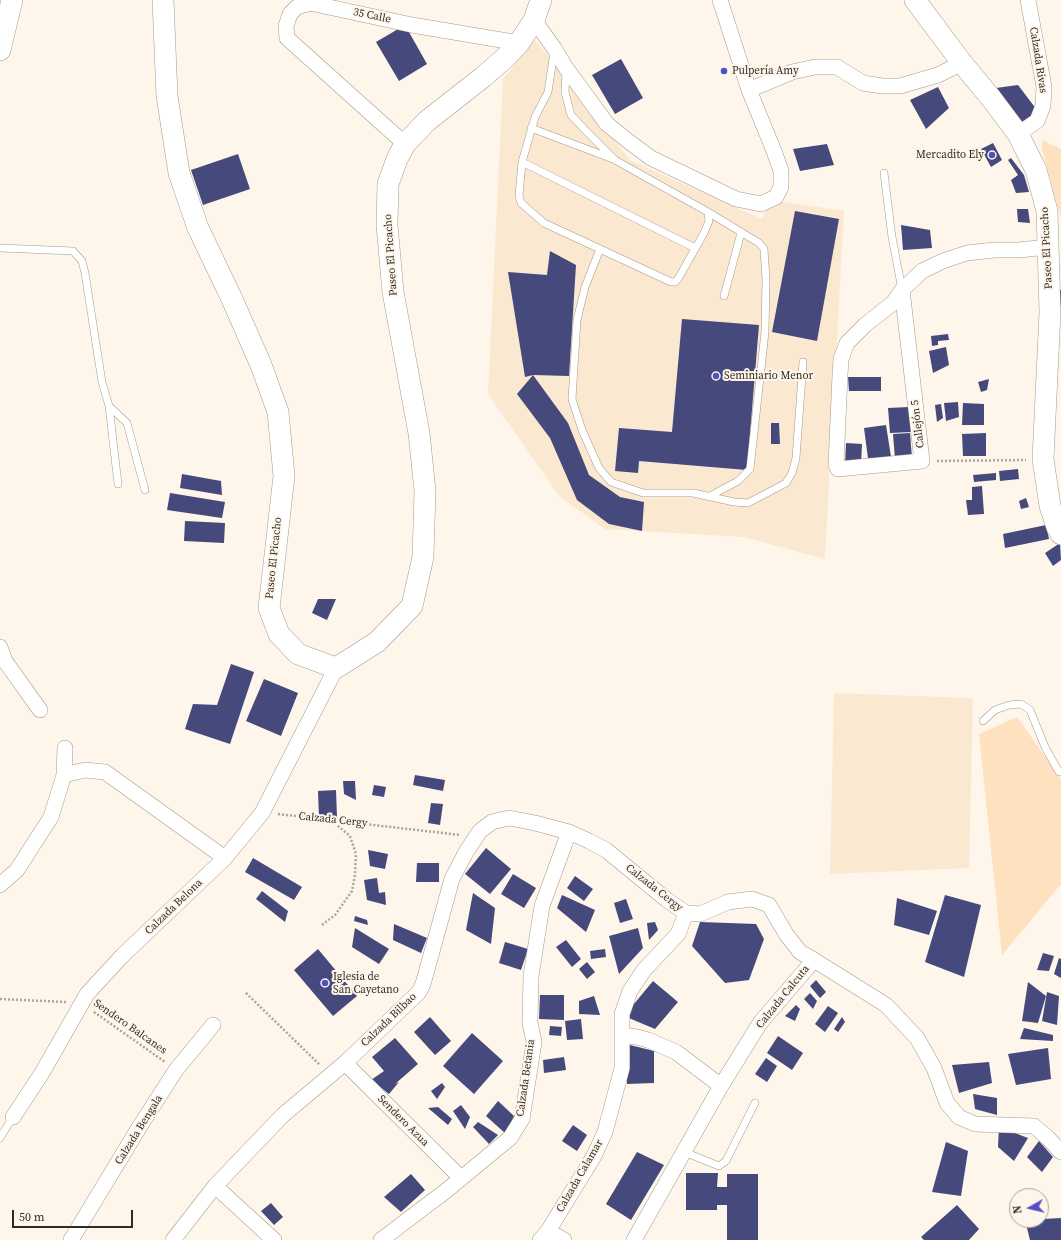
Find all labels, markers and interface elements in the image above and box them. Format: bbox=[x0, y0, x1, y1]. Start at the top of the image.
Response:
street label: 35 Calle bbox=[352, 6, 392, 26]
street label: Calzada Rivas bbox=[1026, 26, 1050, 94]
place label: Pulpería Amy bbox=[732, 64, 799, 78]
marker: Pulpería Amy bbox=[719, 66, 729, 76]
place label: Mercadito Ely bbox=[916, 148, 984, 162]
marker: Mercadito Ely bbox=[987, 150, 997, 160]
street label: Paseo El Picacho bbox=[1038, 207, 1056, 289]
street label: Paseo El Picacho bbox=[382, 214, 400, 296]
place label: Seminiario Menor bbox=[724, 369, 813, 383]
marker: Seminiario Menor bbox=[711, 371, 721, 381]
street label: Callejón 5 bbox=[908, 399, 928, 449]
street label: Paseo El Picacho bbox=[263, 516, 285, 600]
street label: Calzada Cergy bbox=[298, 810, 368, 830]
street label: Calzada Cergy bbox=[623, 861, 685, 915]
street label: Calzada Belona bbox=[143, 876, 205, 938]
street label: Calzada Calcuta bbox=[753, 963, 813, 1031]
place label: Iglesia de San Cayetano bbox=[333, 970, 399, 996]
marker: Iglesia de San Cayetano bbox=[320, 978, 330, 988]
street label: Calzada Bilbao bbox=[358, 990, 420, 1050]
street label: Sendero Balcanes bbox=[91, 997, 169, 1057]
street label: Calzada Betania bbox=[514, 1039, 538, 1117]
street label: Calzada Bengala bbox=[112, 1093, 166, 1167]
street label: Sendero Azua bbox=[375, 1093, 431, 1149]
street label: Calzada Calamar bbox=[554, 1137, 606, 1215]
north arrow bbox=[1009, 1188, 1049, 1228]
scale bar bbox=[14, 1202, 135, 1228]
text: N bbox=[1010, 1205, 1026, 1215]
text: 50 m bbox=[19, 1209, 45, 1225]

